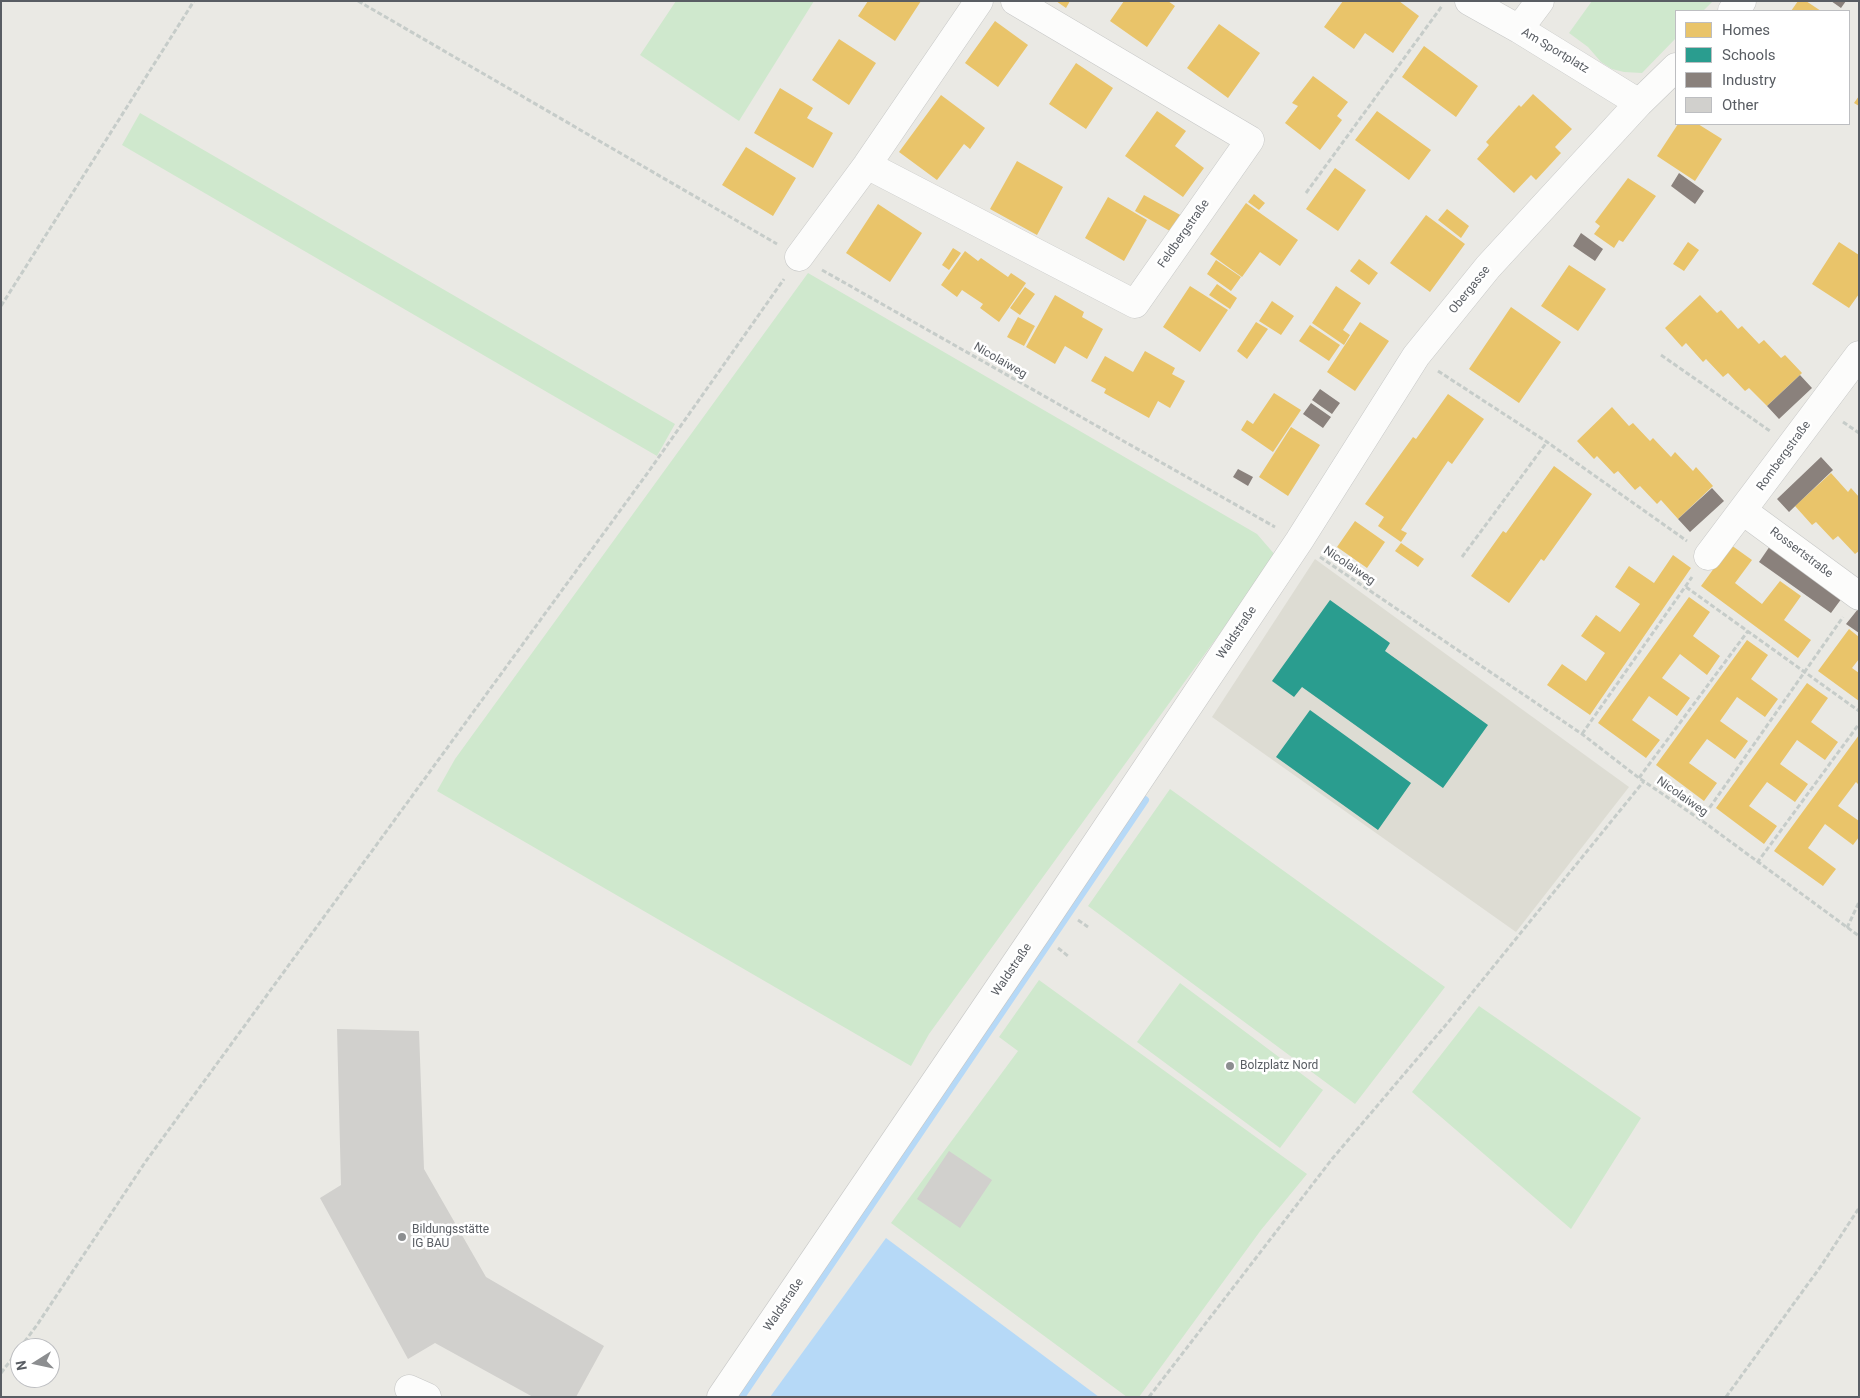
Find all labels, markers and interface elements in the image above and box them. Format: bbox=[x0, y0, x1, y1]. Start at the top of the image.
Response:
legend bbox=[1675, 10, 1850, 125]
text: Homes bbox=[1722, 21, 1770, 39]
street label: Am Sportplatz bbox=[1519, 25, 1591, 77]
text: Schools bbox=[1722, 46, 1776, 64]
text: Industry bbox=[1722, 71, 1776, 89]
text: Other bbox=[1722, 96, 1759, 114]
street label: Feldbergstraße bbox=[1155, 197, 1213, 271]
street label: Obergasse bbox=[1446, 263, 1494, 317]
street label: Nicolaiweg bbox=[971, 340, 1029, 382]
street label: Rombergstraße bbox=[1754, 418, 1814, 494]
street label: Rossertstraße bbox=[1767, 525, 1835, 581]
street label: Nicolaiweg bbox=[1320, 544, 1378, 588]
street label: Waldstraße bbox=[1214, 604, 1260, 662]
street label: Nicolaiweg bbox=[1654, 774, 1710, 820]
street label: Waldstraße bbox=[989, 941, 1035, 999]
place label: Bolzplatz Nord bbox=[1240, 1059, 1318, 1073]
marker: Bolzplatz Nord bbox=[1224, 1060, 1236, 1072]
place label: Bildungsstätte IG BAU bbox=[412, 1223, 489, 1251]
marker: Bildungsstätte IG BAU bbox=[396, 1231, 408, 1243]
street label: Waldstraße bbox=[761, 1276, 807, 1334]
north arrow bbox=[10, 1338, 60, 1388]
text: N bbox=[12, 1359, 30, 1372]

